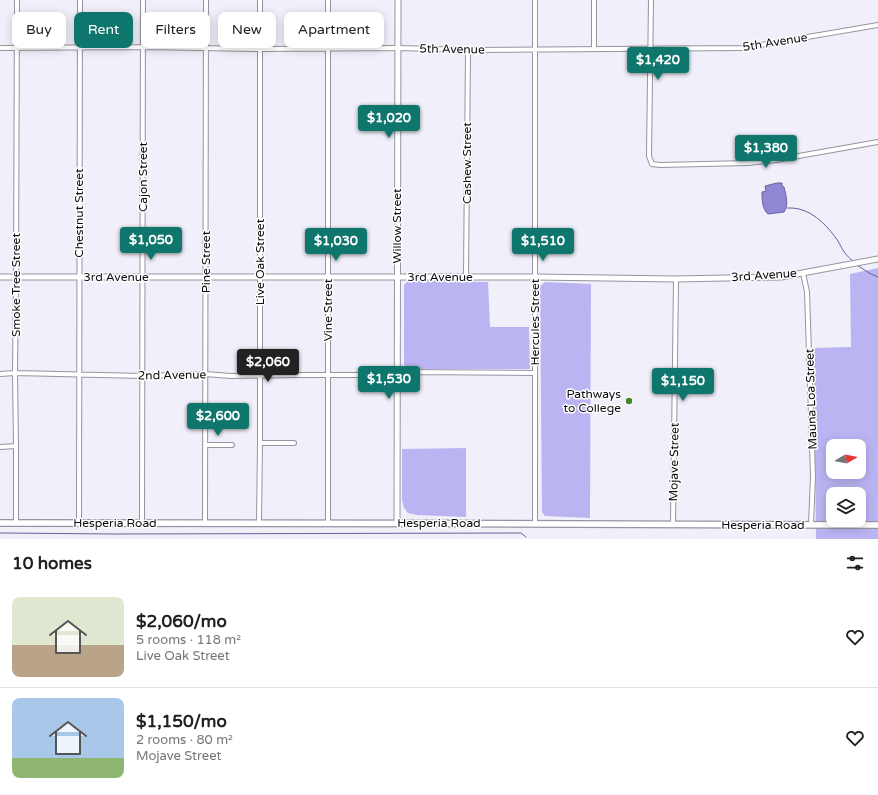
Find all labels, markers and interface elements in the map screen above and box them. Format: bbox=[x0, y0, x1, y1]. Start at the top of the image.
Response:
chip: Buy bbox=[12, 12, 66, 48]
chip: Rent bbox=[74, 12, 133, 48]
chip: Filters bbox=[141, 12, 210, 48]
chip: New bbox=[218, 12, 276, 48]
chip: Apartment bbox=[284, 12, 384, 48]
street label: 5th Avenue bbox=[742, 30, 809, 54]
street label: 5th Avenue bbox=[419, 41, 485, 57]
pin: $1,420 bbox=[625, 47, 691, 81]
text: $1,420 bbox=[636, 52, 680, 68]
pin: $1,020 bbox=[356, 105, 422, 139]
text: $1,020 bbox=[367, 110, 411, 126]
street label: Cashew Street bbox=[460, 122, 474, 204]
pin: $1,380 bbox=[733, 135, 799, 169]
text: $1,380 bbox=[744, 140, 788, 156]
street label: Cajon Street bbox=[136, 142, 150, 212]
street label: Chestnut Street bbox=[72, 168, 86, 258]
street label: Willow Street bbox=[390, 188, 404, 264]
street label: Live Oak Street bbox=[253, 218, 267, 305]
pin: $1,050 bbox=[118, 227, 184, 261]
pin: $1,030 bbox=[303, 228, 369, 262]
pin: $1,510 bbox=[510, 228, 576, 262]
street label: Pine Street bbox=[199, 230, 213, 293]
text: $1,050 bbox=[129, 232, 173, 248]
street label: Smoke Tree Street bbox=[9, 233, 23, 337]
text: $1,030 bbox=[314, 233, 358, 249]
text: $1,510 bbox=[521, 233, 565, 249]
street label: 3rd Avenue bbox=[731, 266, 797, 284]
street label: 3rd Avenue bbox=[83, 270, 149, 284]
street label: 3rd Avenue bbox=[407, 270, 473, 284]
street label: Vine Street bbox=[321, 278, 335, 341]
street label: Hercules Street bbox=[528, 278, 542, 365]
street label: Mauna Loa Street bbox=[802, 348, 820, 450]
pin: $2,060 bbox=[235, 349, 301, 383]
text: $2,060 bbox=[246, 354, 290, 370]
pin: $1,530 bbox=[356, 366, 422, 400]
street label: 2nd Avenue bbox=[138, 367, 207, 383]
pin: $1,150 bbox=[650, 368, 716, 402]
text: $1,530 bbox=[367, 371, 411, 387]
text: $1,150 bbox=[661, 373, 705, 389]
place label: Pathways to College bbox=[564, 387, 621, 415]
marker: Pathways to College bbox=[624, 396, 634, 406]
pin: $2,600 bbox=[185, 403, 251, 437]
text: $2,600 bbox=[196, 408, 240, 424]
street label: Mojave Street bbox=[666, 422, 682, 502]
north arrow bbox=[826, 439, 866, 479]
map controls bbox=[826, 439, 866, 527]
button: layers bbox=[826, 487, 866, 527]
street label: Hesperia Road bbox=[73, 516, 157, 530]
street label: Hesperia Road bbox=[397, 516, 481, 530]
street label: Hesperia Road bbox=[721, 518, 805, 532]
icon: filters bbox=[844, 552, 866, 574]
text: 10 homes bbox=[12, 553, 92, 574]
text: $2,060/mo bbox=[136, 611, 227, 632]
icon: home bbox=[44, 613, 92, 661]
icon: heart bbox=[844, 626, 866, 648]
text: 5 rooms · 118 m² bbox=[136, 632, 241, 648]
text: Live Oak Street bbox=[136, 648, 230, 664]
text: $1,150/mo bbox=[136, 711, 227, 732]
icon: home bbox=[44, 714, 92, 762]
icon: heart bbox=[844, 727, 866, 749]
text: 2 rooms · 80 m² bbox=[136, 732, 233, 748]
text: Mojave Street bbox=[136, 748, 221, 764]

